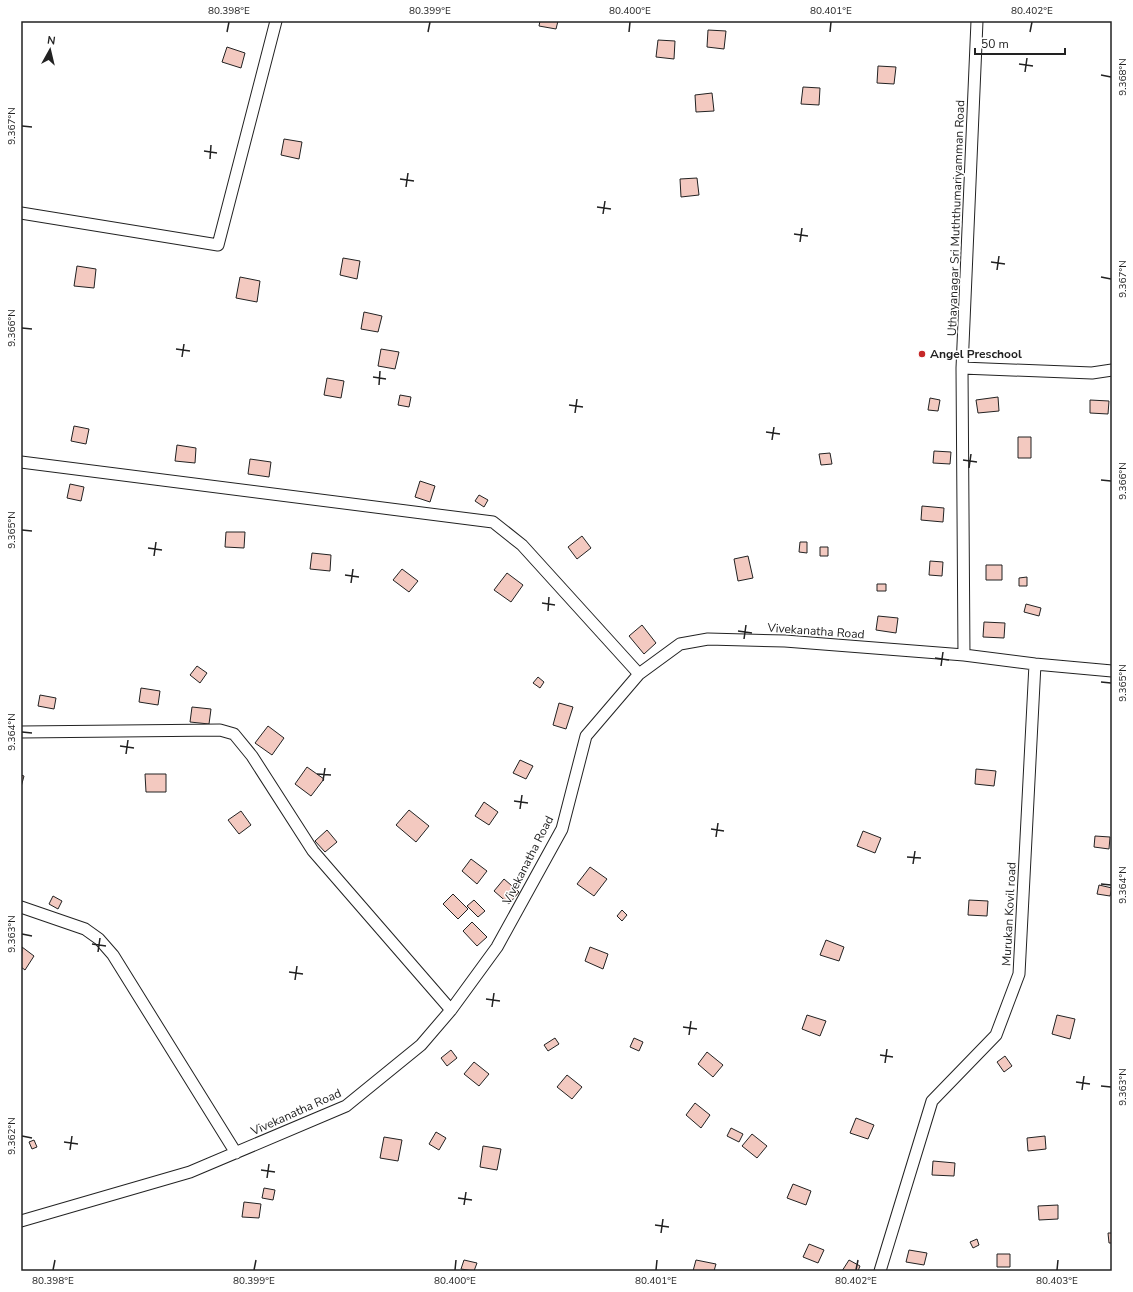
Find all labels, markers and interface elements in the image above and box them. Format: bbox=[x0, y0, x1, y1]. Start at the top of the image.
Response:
text: 80.398°E bbox=[208, 4, 250, 18]
text: 80.399°E bbox=[409, 4, 451, 18]
text: 80.400°E bbox=[609, 4, 651, 18]
text: 80.401°E bbox=[810, 4, 852, 18]
text: 80.402°E bbox=[1011, 4, 1053, 18]
north arrow bbox=[30, 30, 70, 70]
scale bar bbox=[975, 30, 1065, 56]
text: N bbox=[46, 33, 56, 49]
text: 50 m bbox=[981, 36, 1009, 52]
text: 9.368°N bbox=[1116, 58, 1130, 96]
street label: Uthayanagar Sri Muththumariyamman Road bbox=[944, 100, 968, 336]
text: 9.367°N bbox=[5, 107, 19, 145]
text: 9.367°N bbox=[1116, 260, 1130, 298]
text: 9.366°N bbox=[5, 309, 19, 347]
place label: Angel Preschool bbox=[930, 346, 1022, 362]
marker: Angel Preschool bbox=[917, 349, 927, 359]
text: 9.366°N bbox=[1116, 462, 1130, 500]
text: 9.365°N bbox=[5, 511, 19, 549]
street label: Vivekanatha Road bbox=[766, 620, 865, 642]
text: 9.365°N bbox=[1116, 664, 1130, 702]
text: 9.364°N bbox=[5, 713, 19, 751]
street label: Vivekanatha Road bbox=[498, 813, 557, 908]
street label: Murukan Kovil road bbox=[998, 862, 1020, 966]
text: 9.364°N bbox=[1116, 866, 1130, 904]
text: 9.363°N bbox=[5, 915, 19, 953]
text: 9.363°N bbox=[1116, 1068, 1130, 1106]
street label: Vivekanatha Road bbox=[247, 1085, 344, 1140]
text: 9.362°N bbox=[5, 1117, 19, 1155]
text: 80.398°E bbox=[32, 1274, 74, 1288]
text: 80.399°E bbox=[233, 1274, 275, 1288]
text: 80.400°E bbox=[434, 1274, 476, 1288]
text: 80.401°E bbox=[635, 1274, 677, 1288]
text: 80.402°E bbox=[835, 1274, 877, 1288]
text: 80.403°E bbox=[1036, 1274, 1078, 1288]

